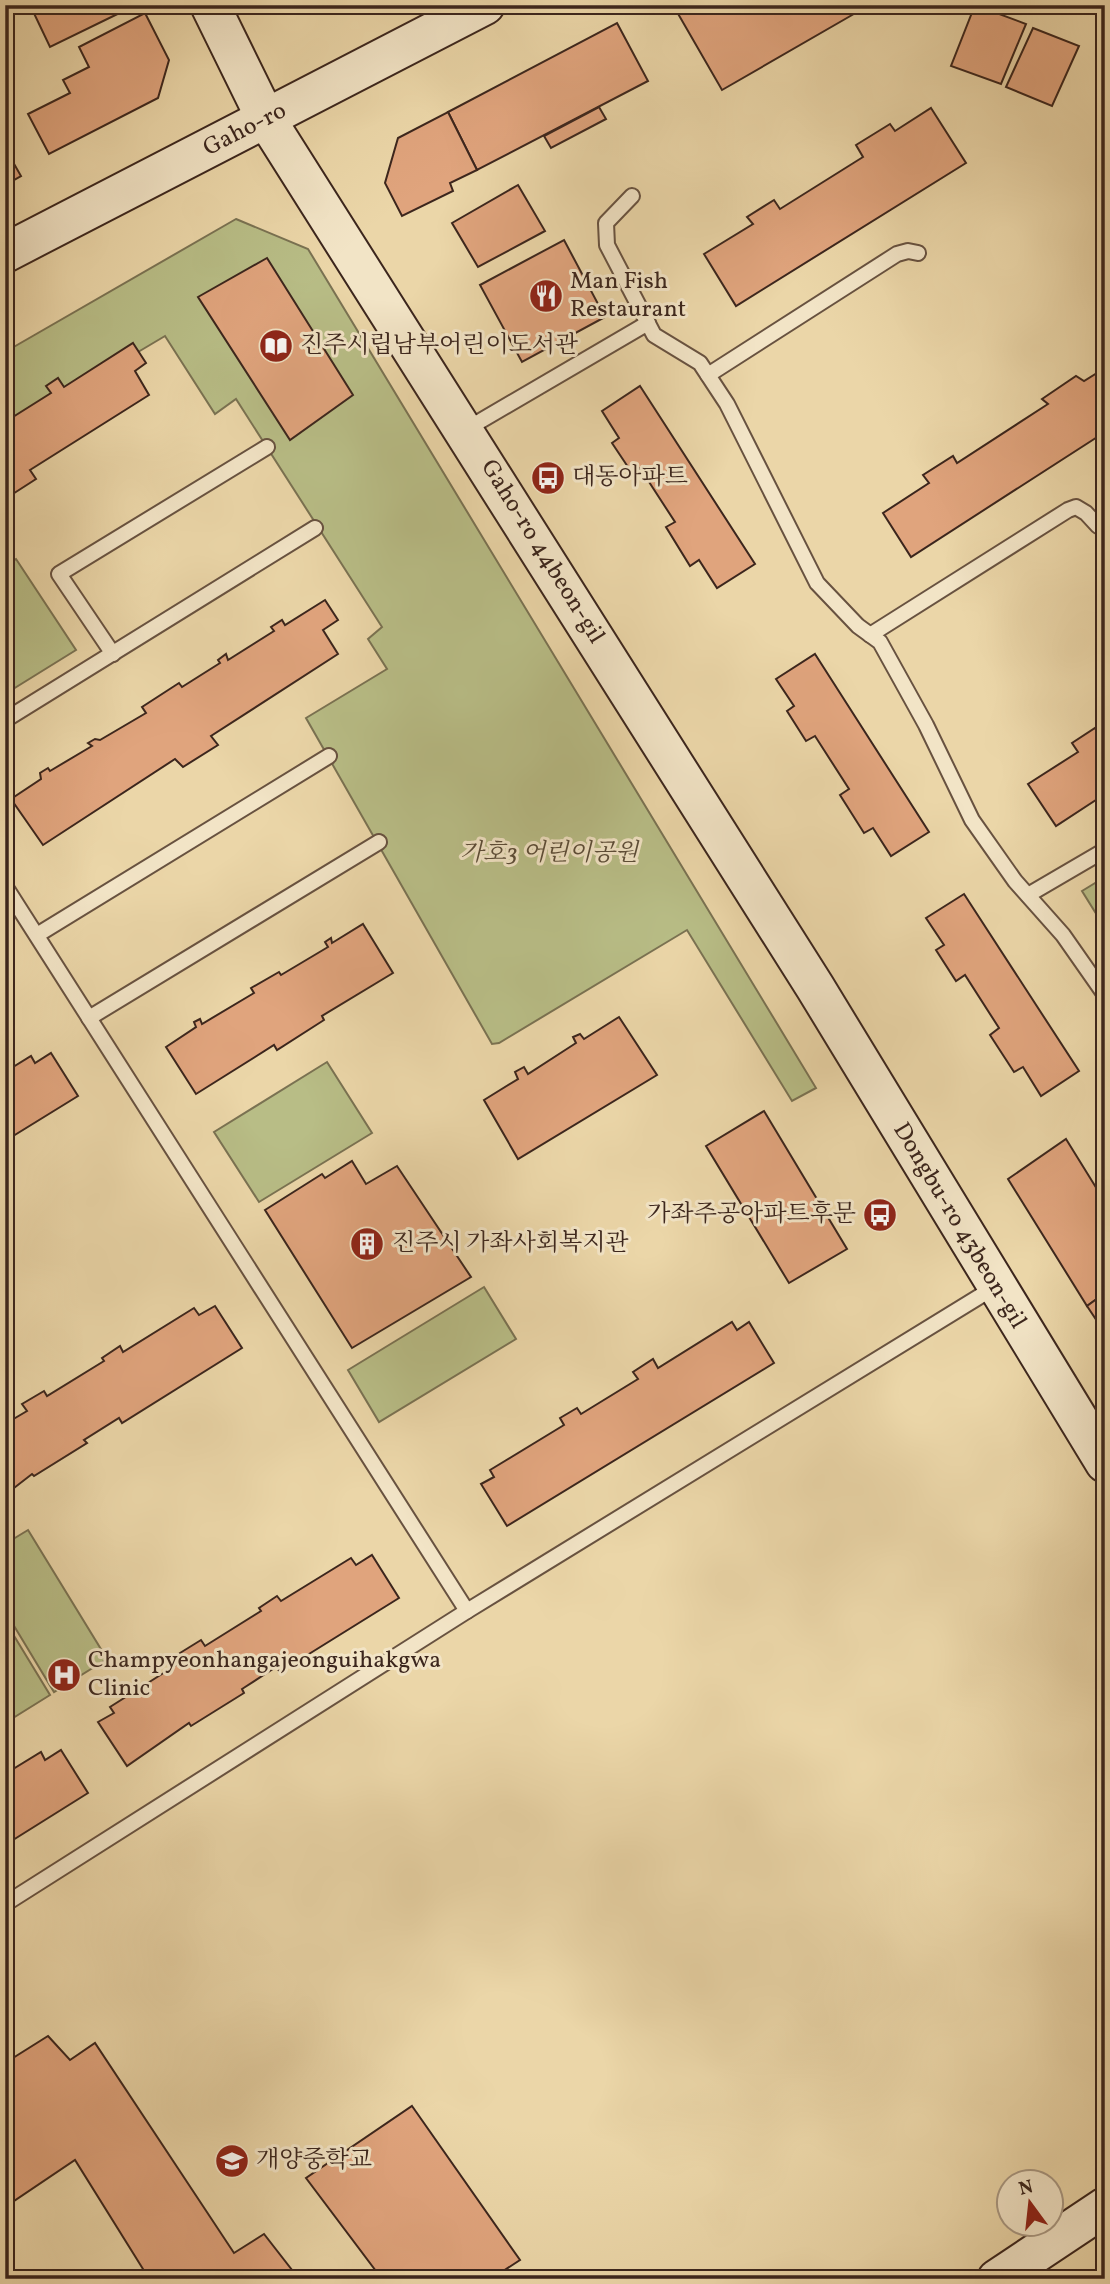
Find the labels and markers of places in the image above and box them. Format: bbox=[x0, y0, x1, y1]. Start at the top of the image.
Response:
place label: Man Fish Restaurant bbox=[570, 265, 686, 327]
restaurant icon: Man Fish Restaurant bbox=[527, 277, 565, 315]
library icon: 진주시립남부어린이도서관 bbox=[257, 327, 295, 365]
place label: 진주시립남부어린이도서관 bbox=[300, 329, 578, 363]
bus stop icon: 대동아파트 bbox=[529, 459, 567, 497]
place label: 대동아파트 bbox=[572, 461, 688, 495]
bus stop icon: 가좌주공아파트후문 bbox=[861, 1196, 899, 1234]
place label: 가좌주공아파트후문 bbox=[647, 1198, 856, 1232]
building icon: 진주시 가좌사회복지관 bbox=[348, 1225, 386, 1263]
place label: 진주시 가좌사회복지관 bbox=[392, 1227, 629, 1261]
place label: Champyeonhangajeonguihakgwa Clinic bbox=[88, 1644, 441, 1706]
hospital icon: Champyeonhangajeonguihakgwa Clinic bbox=[45, 1656, 83, 1694]
school or university icon: 개양중학교 bbox=[213, 2142, 251, 2180]
place label: 개양중학교 bbox=[256, 2144, 372, 2178]

